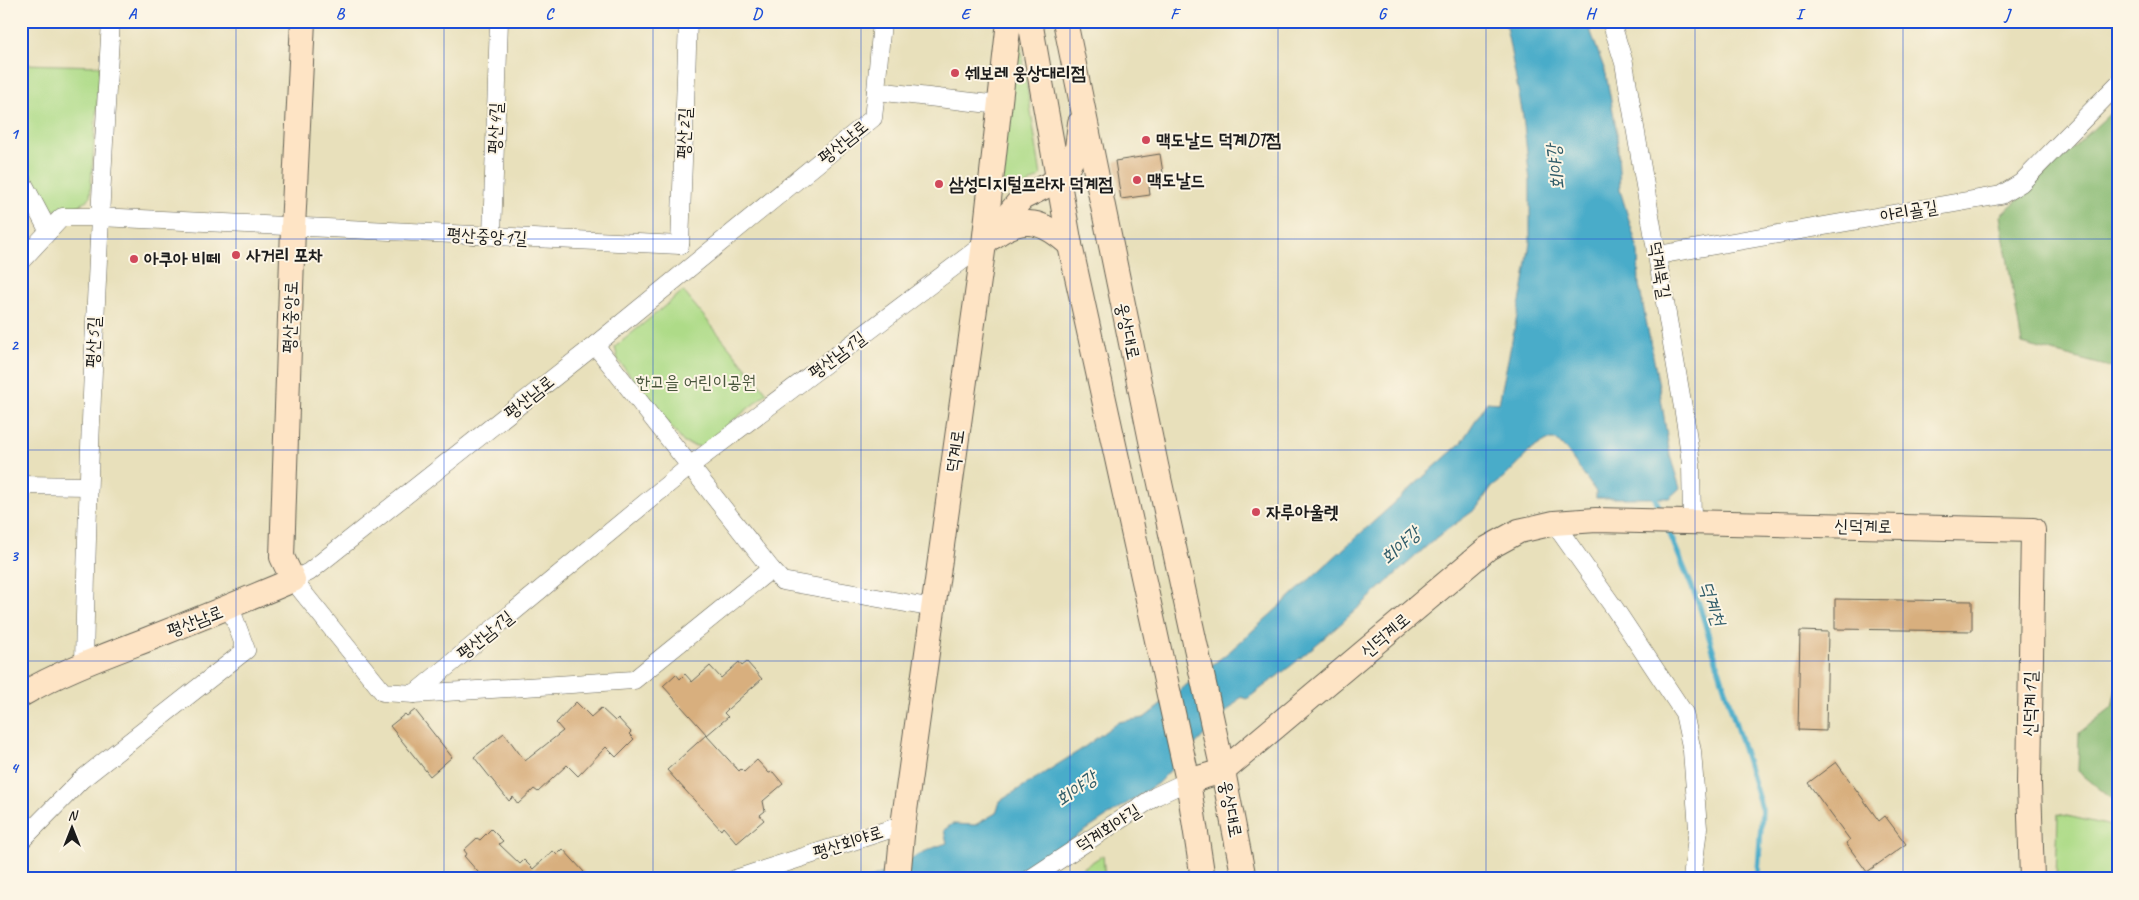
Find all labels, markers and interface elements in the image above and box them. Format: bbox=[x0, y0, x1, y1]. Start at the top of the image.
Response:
text: A bbox=[128, 4, 138, 24]
text: B bbox=[336, 4, 346, 24]
text: C bbox=[545, 4, 555, 24]
text: D bbox=[752, 4, 763, 24]
text: E bbox=[961, 4, 972, 24]
text: F bbox=[1170, 4, 1181, 24]
text: G bbox=[1378, 4, 1388, 24]
text: H bbox=[1585, 4, 1597, 24]
text: I bbox=[1796, 4, 1806, 24]
text: J bbox=[2003, 4, 2012, 24]
place label: 쉐보레 웅상대리점 bbox=[965, 62, 1086, 84]
marker: 쉐보레 웅상대리점 bbox=[949, 67, 961, 79]
street label: 평산4길 bbox=[483, 101, 507, 154]
street label: 평산2길 bbox=[672, 106, 696, 159]
street label: 평산남로 bbox=[814, 115, 872, 169]
text: 1 bbox=[10, 124, 19, 144]
place label: 맥도날드 덕계DT점 bbox=[1156, 129, 1281, 151]
marker: 맥도날드 덕계DT점 bbox=[1140, 134, 1152, 146]
water label: 회야강 bbox=[1541, 140, 1571, 191]
place label: 맥도날드 bbox=[1147, 169, 1205, 191]
place label: 삼성디지털프라자 덕계점 bbox=[949, 173, 1113, 195]
marker: 맥도날드 bbox=[1131, 174, 1143, 186]
marker: 삼성디지털프라자 덕계점 bbox=[933, 178, 945, 190]
street label: 아리골길 bbox=[1879, 195, 1940, 227]
street label: 평산중앙1길 bbox=[446, 223, 528, 249]
street label: 덕계북길 bbox=[1644, 240, 1676, 301]
place label: 사거리 포차 bbox=[246, 244, 323, 266]
place label: 아쿠아 비떼 bbox=[144, 248, 221, 270]
marker: 사거리 포차 bbox=[230, 249, 242, 261]
marker: 아쿠아 비떼 bbox=[128, 253, 140, 265]
street label: 평산중앙로 bbox=[278, 280, 302, 354]
street label: 웅상대로 bbox=[1111, 300, 1145, 362]
street label: 평산5길 bbox=[81, 315, 105, 368]
street label: 평산남1길 bbox=[804, 326, 870, 384]
text: 2 bbox=[10, 335, 19, 355]
street label: 평산남로 bbox=[500, 370, 558, 424]
park label: 한고을 어린이공원 bbox=[636, 371, 756, 393]
street label: 덕계로 bbox=[941, 428, 969, 474]
place label: 자루아울렛 bbox=[1266, 501, 1338, 523]
marker: 자루아울렛 bbox=[1250, 506, 1262, 518]
street label: 신덕계로 bbox=[1834, 514, 1892, 538]
water label: 회야강 bbox=[1376, 520, 1428, 570]
text: 3 bbox=[10, 546, 19, 566]
water label: 덕계천 bbox=[1693, 578, 1731, 631]
street label: 평산남로 bbox=[164, 600, 226, 642]
street label: 평산남1길 bbox=[452, 605, 518, 664]
street label: 신덕계로 bbox=[1356, 608, 1414, 662]
street label: 신덕계1길 bbox=[2018, 670, 2042, 737]
text: 4 bbox=[10, 758, 19, 778]
water label: 회야강 bbox=[1051, 764, 1104, 812]
street label: 웅상대로 bbox=[1215, 778, 1247, 840]
street label: 덕계회야길 bbox=[1072, 799, 1145, 857]
north arrow bbox=[48, 802, 98, 852]
text: N bbox=[68, 807, 79, 824]
street label: 평산회야로 bbox=[810, 820, 886, 864]

